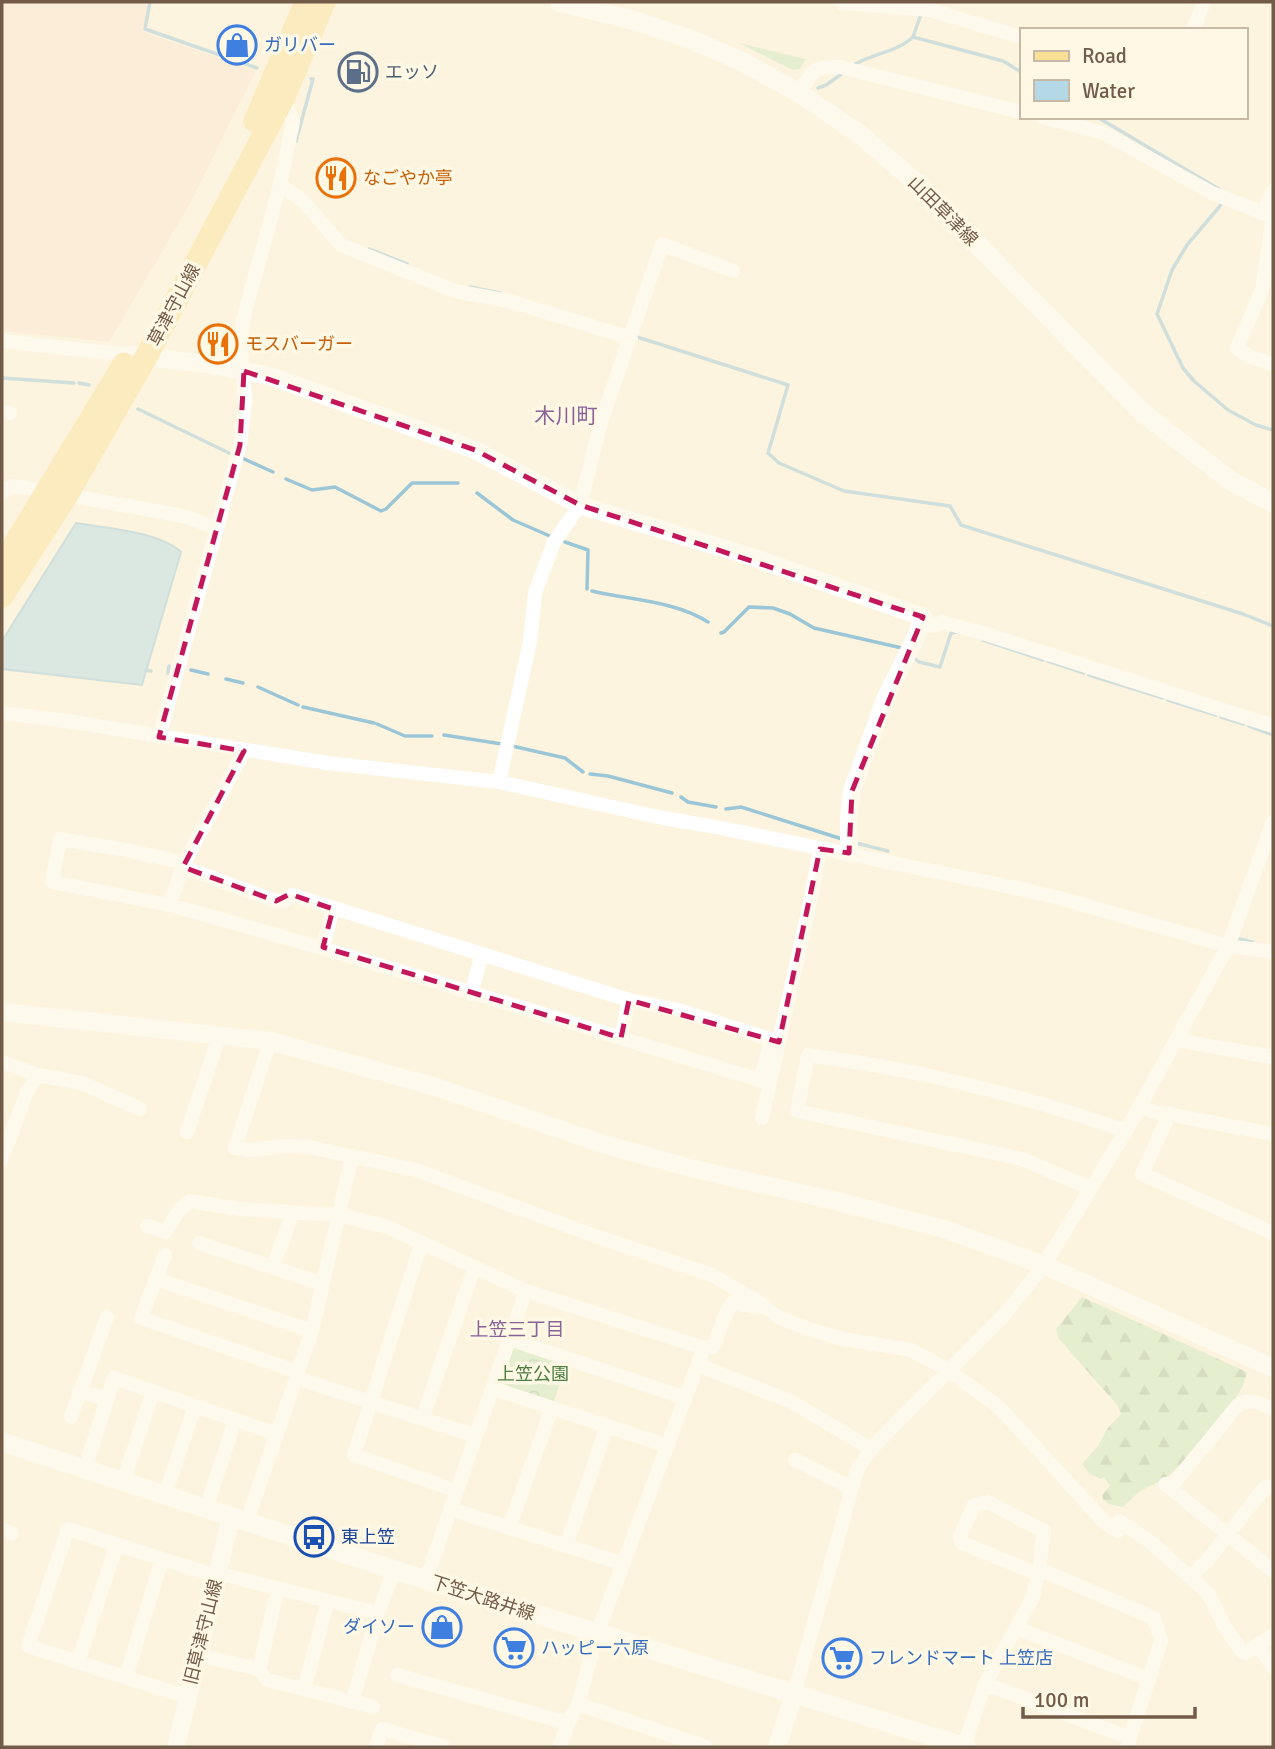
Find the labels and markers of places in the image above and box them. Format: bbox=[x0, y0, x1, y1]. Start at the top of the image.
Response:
shop icon: ガリバー bbox=[216, 24, 258, 66]
place label: ガリバー bbox=[264, 34, 336, 56]
fuel station icon: エッソ bbox=[337, 51, 379, 93]
place label: エッソ bbox=[385, 61, 439, 83]
restaurant icon: なごやか亭 bbox=[315, 157, 357, 199]
place label: なごやか亭 bbox=[363, 167, 453, 189]
restaurant icon: モスバーガー bbox=[197, 323, 239, 365]
place label: モスバーガー bbox=[245, 333, 353, 355]
bus stop icon: 東上笠 bbox=[293, 1516, 335, 1558]
place label: 東上笠 bbox=[341, 1526, 395, 1548]
shop icon: ダイソー bbox=[421, 1606, 463, 1648]
place label: ダイソー bbox=[343, 1616, 415, 1638]
supermarket icon: ハッピー六原 bbox=[493, 1627, 535, 1669]
place label: ハッピー六原 bbox=[541, 1637, 649, 1659]
supermarket icon: フレンドマート 上笠店 bbox=[821, 1637, 863, 1679]
place label: フレンドマート 上笠店 bbox=[869, 1647, 1053, 1669]

